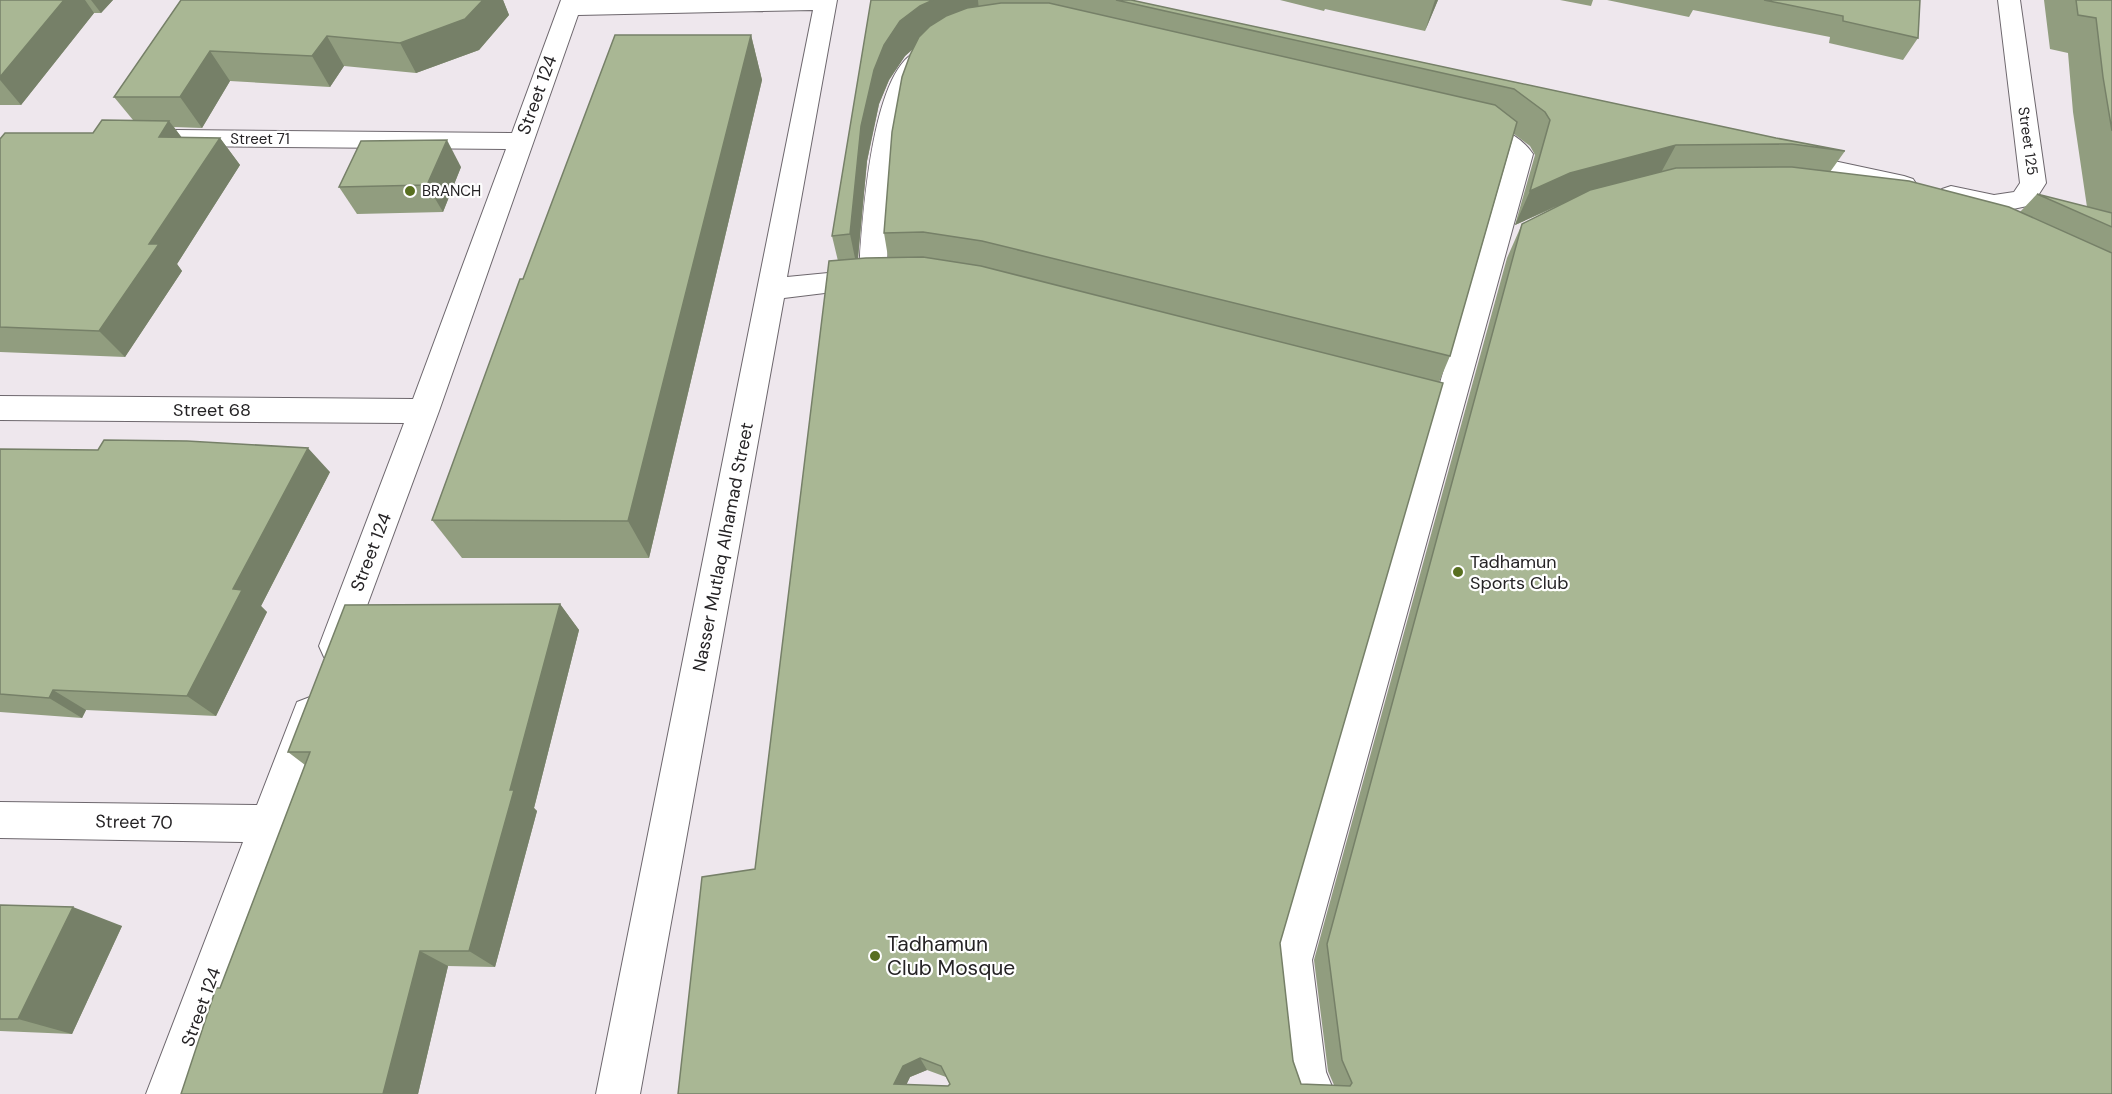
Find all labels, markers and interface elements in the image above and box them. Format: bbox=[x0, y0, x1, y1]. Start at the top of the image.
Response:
street label: Street 124 bbox=[512, 52, 562, 138]
street label: Street 125 bbox=[2013, 105, 2043, 177]
street label: Street 71 bbox=[230, 129, 290, 149]
place label: BRANCH bbox=[422, 181, 481, 201]
marker: BRANCH bbox=[403, 184, 417, 198]
street label: Street 68 bbox=[173, 398, 251, 422]
street label: Nasser Mutlaq Alhamad Street bbox=[687, 420, 759, 674]
street label: Street 124 bbox=[345, 509, 397, 595]
place label: Tadhamun Sports Club bbox=[1470, 550, 1568, 595]
marker: Tadhamun Sports Club bbox=[1451, 565, 1465, 579]
street label: Street 70 bbox=[95, 809, 173, 835]
place label: Tadhamun Club Mosque bbox=[887, 930, 1015, 982]
marker: Tadhamun Club Mosque bbox=[868, 949, 882, 963]
street label: Street 124 bbox=[176, 964, 226, 1050]

